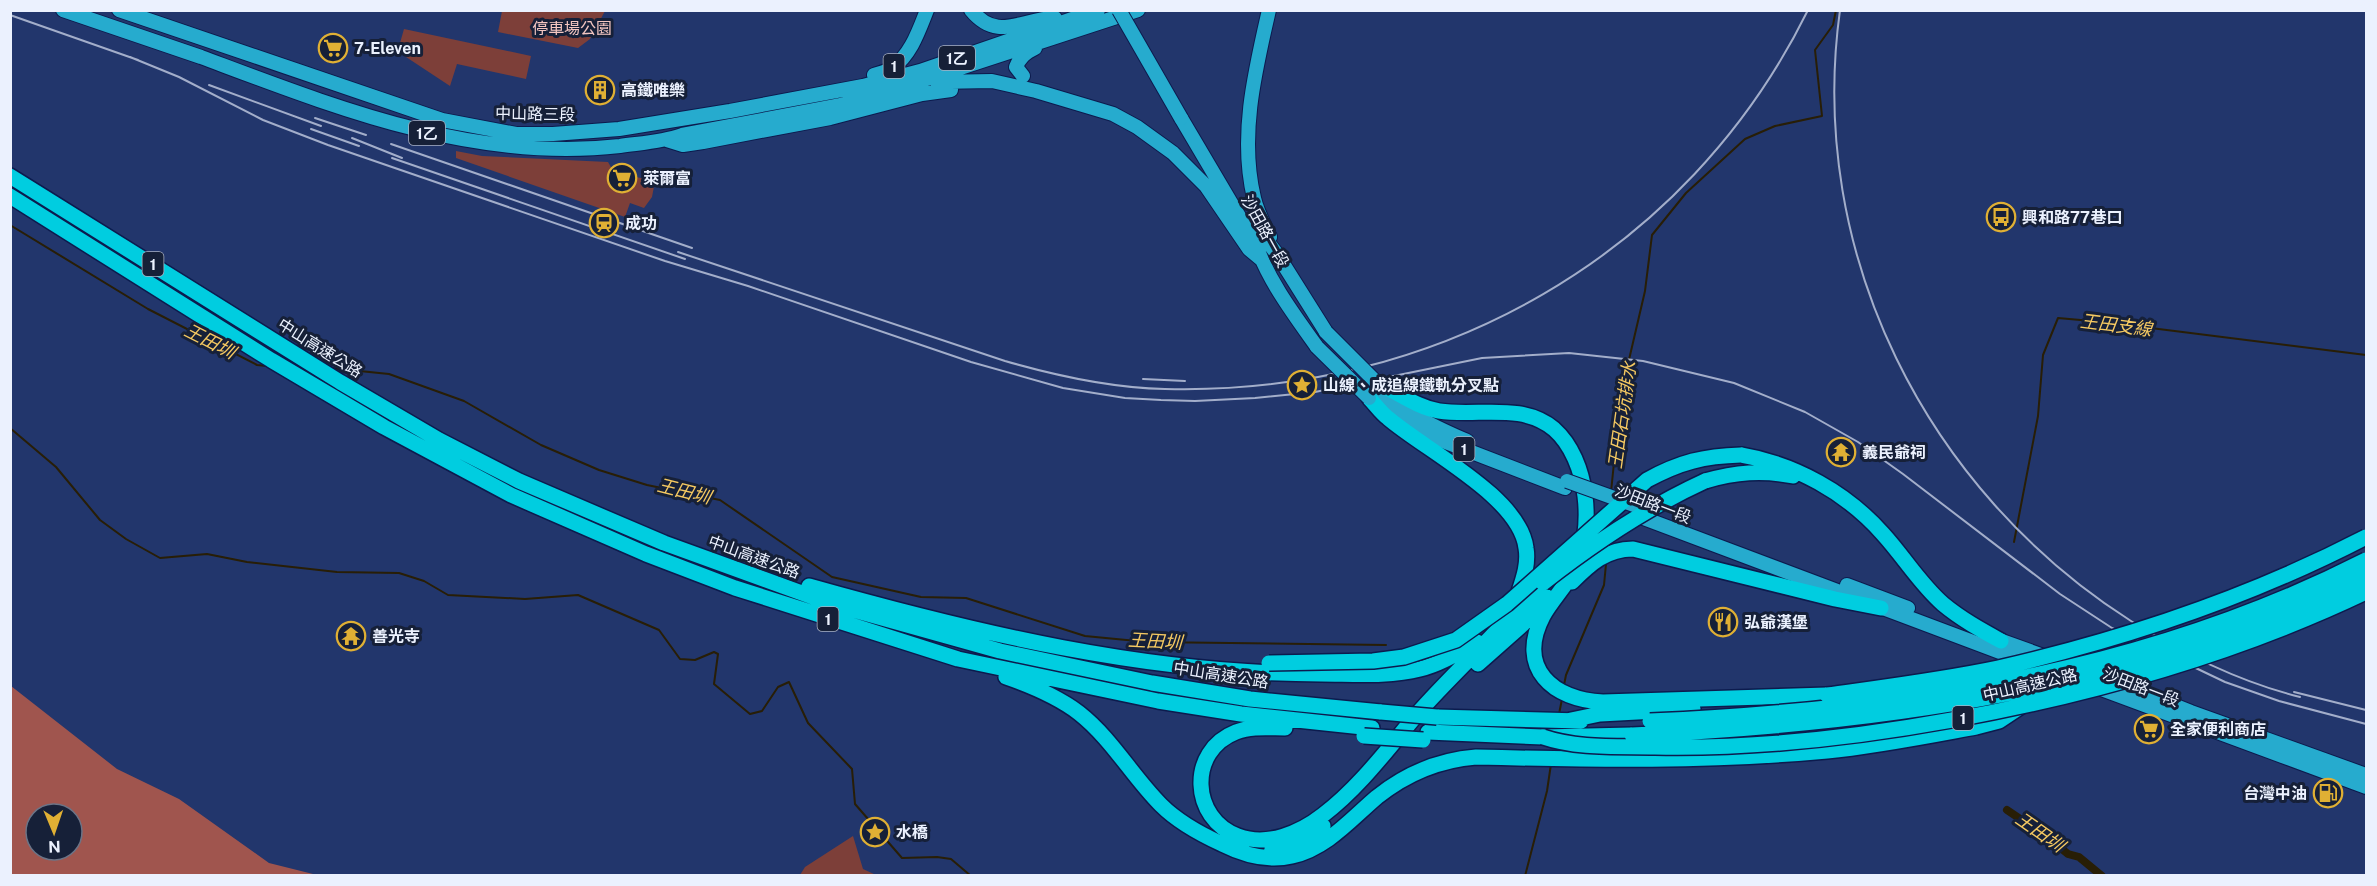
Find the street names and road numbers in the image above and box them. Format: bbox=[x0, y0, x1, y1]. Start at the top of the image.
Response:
road number: 1乙 bbox=[939, 46, 975, 70]
road number: 1 bbox=[884, 54, 904, 78]
street label: 中山路三段 bbox=[495, 104, 575, 124]
road number: 1乙 bbox=[409, 121, 445, 145]
street label: 沙田路一段 bbox=[1237, 191, 1293, 271]
road number: 1 bbox=[142, 252, 164, 276]
street label: 中山高速公路 bbox=[274, 315, 366, 381]
road number: 1 bbox=[1454, 437, 1474, 461]
street label: 沙田路一段 bbox=[1612, 481, 1694, 527]
street label: 中山高速公路 bbox=[706, 532, 802, 582]
road number: 1 bbox=[818, 607, 838, 631]
street label: 中山高速公路 bbox=[1172, 658, 1270, 692]
street label: 沙田路一段 bbox=[2100, 664, 2182, 710]
street label: 中山高速公路 bbox=[1981, 665, 2079, 705]
road number: 1 bbox=[1952, 706, 1974, 730]

